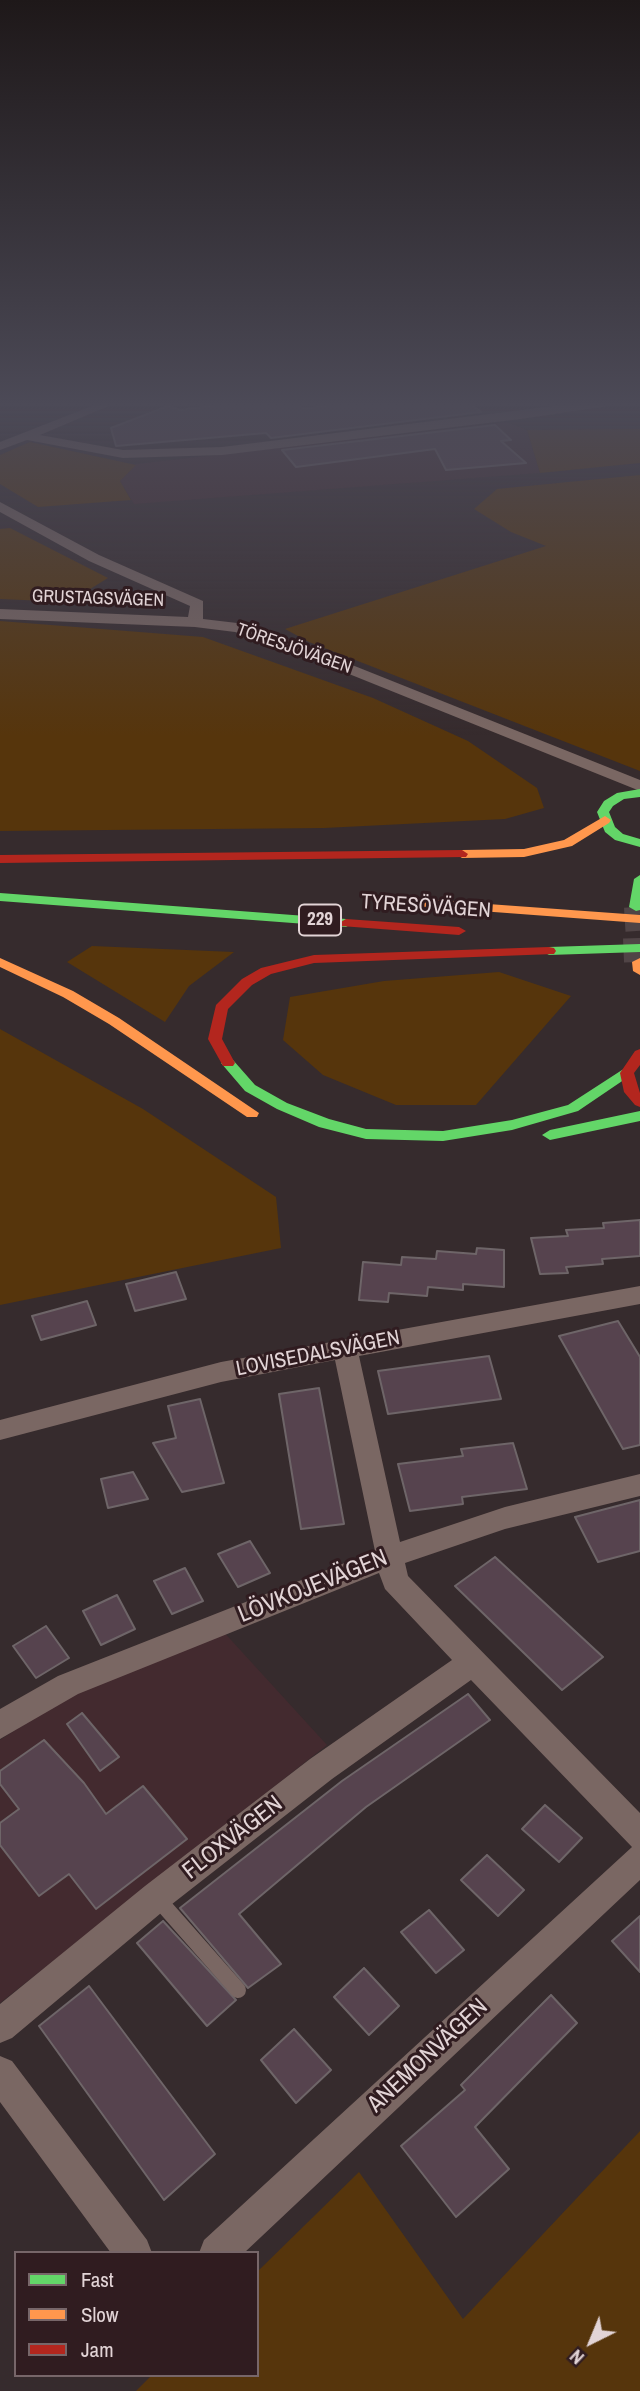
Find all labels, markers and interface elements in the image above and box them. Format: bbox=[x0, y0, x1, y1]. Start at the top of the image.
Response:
street label: GRUSTAGSVÄGEN bbox=[31, 586, 165, 612]
street label: TÖRESJÖVÄGEN bbox=[234, 619, 354, 679]
street label: TYRESÖVÄGEN bbox=[360, 890, 492, 924]
road number: 229 bbox=[299, 904, 341, 936]
street label: LOVISEDALSVÄGEN bbox=[234, 1326, 402, 1382]
street label: LÖVKOJEVÄGEN bbox=[234, 1544, 392, 1630]
street label: FLOXVÄGEN bbox=[177, 1790, 289, 1886]
street label: ANEMONVÄGEN bbox=[362, 1993, 494, 2119]
legend bbox=[14, 2251, 259, 2377]
text: Fast bbox=[81, 2265, 114, 2294]
text: Slow bbox=[81, 2300, 118, 2329]
north arrow bbox=[556, 2307, 626, 2377]
text: Jam bbox=[81, 2335, 114, 2364]
text: N bbox=[564, 2344, 590, 2371]

